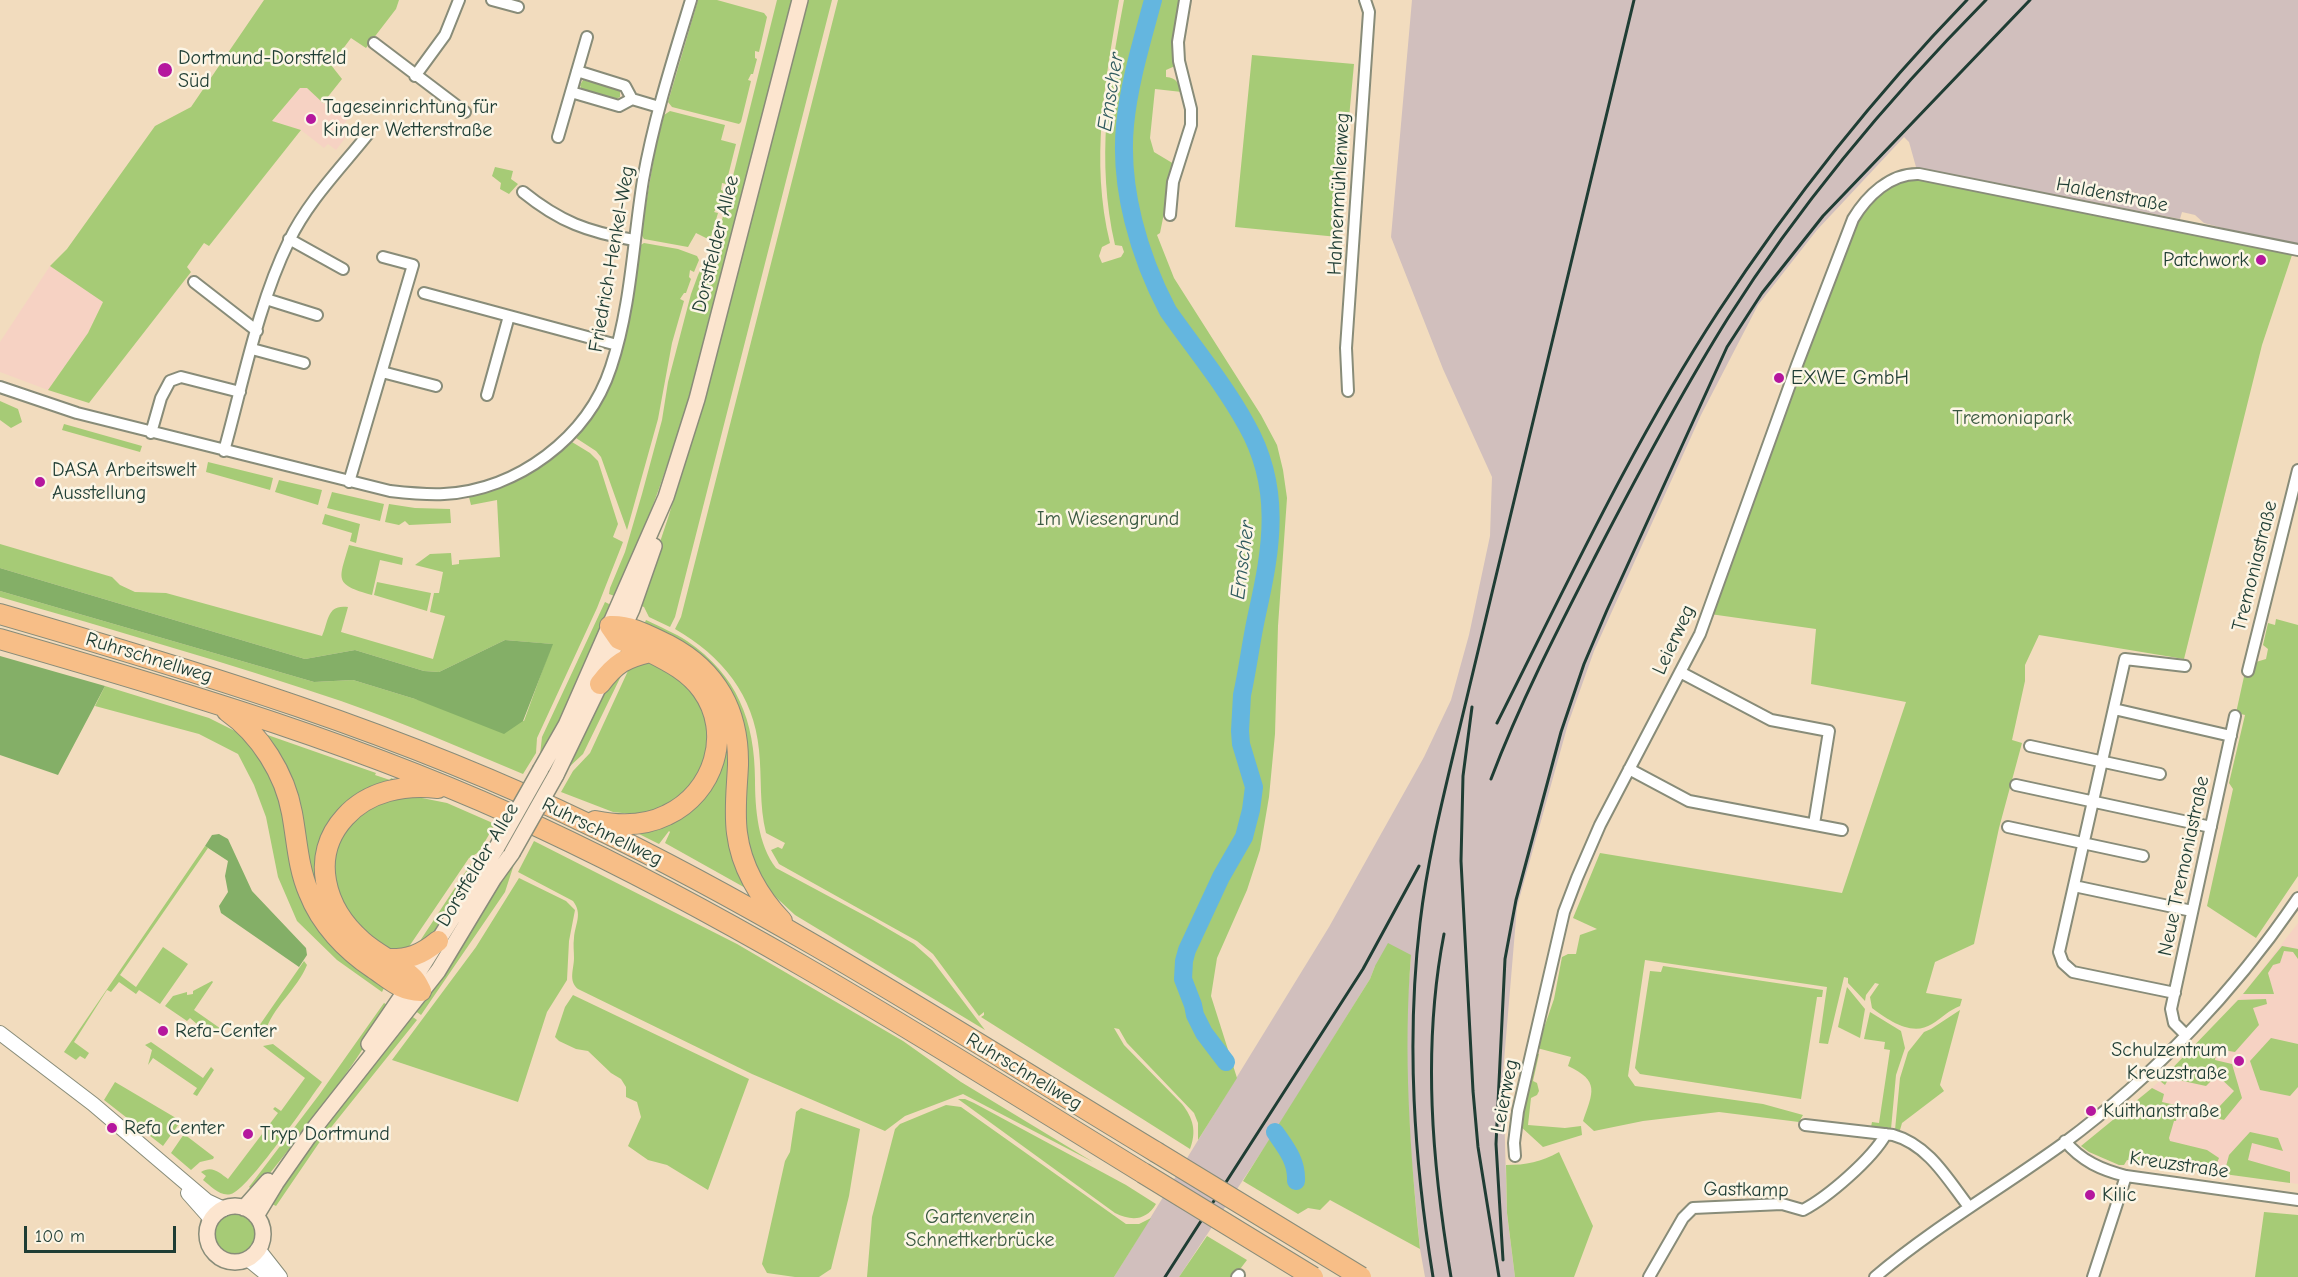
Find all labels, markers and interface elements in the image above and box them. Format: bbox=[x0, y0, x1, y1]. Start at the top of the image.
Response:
place label: Dortmund-Dorstfeld Süd bbox=[178, 46, 347, 93]
water label: Emscher bbox=[1092, 51, 1130, 133]
marker: Dortmund-Dorstfeld Süd bbox=[156, 61, 174, 79]
place label: Tageseinrichtung für Kinder Wetterstraße bbox=[323, 95, 497, 142]
marker: Tageseinrichtung für Kinder Wetterstraße bbox=[304, 112, 318, 126]
street label: Hahnenmühlenweg bbox=[1323, 112, 1355, 276]
street label: Friedrich-Henkel-Weg bbox=[584, 164, 640, 354]
street label: Haldenstraße bbox=[2054, 172, 2170, 218]
street label: Dorstfelder Allee bbox=[687, 173, 745, 315]
place label: Patchwork bbox=[2163, 248, 2249, 272]
marker: Patchwork bbox=[2254, 253, 2268, 267]
place label: EXWE GmbH bbox=[1791, 366, 1909, 390]
marker: EXWE GmbH bbox=[1772, 371, 1786, 385]
park label: Tremoniapark bbox=[1952, 406, 2072, 430]
place label: DASA Arbeitswelt Ausstellung bbox=[52, 458, 196, 505]
marker: DASA Arbeitswelt Ausstellung bbox=[33, 475, 47, 489]
street label: Tremoniastraße bbox=[2227, 498, 2283, 634]
park label: Im Wiesengrund bbox=[1037, 507, 1179, 531]
water label: Emscher bbox=[1226, 519, 1260, 601]
street label: Leierweg bbox=[1647, 601, 1701, 679]
street label: Ruhrschnellweg bbox=[83, 627, 215, 689]
street label: Neue Tremoniastraße bbox=[2153, 774, 2215, 958]
street label: Ruhrschnellweg bbox=[538, 792, 666, 872]
street label: Dorstfelder Allee bbox=[432, 799, 524, 931]
place label: Refa-Center bbox=[175, 1019, 277, 1043]
marker: Refa-Center bbox=[156, 1024, 170, 1038]
street label: Ruhrschnellweg bbox=[961, 1028, 1087, 1116]
place label: Schulzentrum Kreuzstraße bbox=[2111, 1038, 2227, 1085]
marker: Schulzentrum Kreuzstraße bbox=[2232, 1054, 2246, 1068]
street label: Leierweg bbox=[1486, 1057, 1524, 1135]
place label: Kuithanstraße bbox=[2103, 1099, 2219, 1123]
marker: Kuithanstraße bbox=[2084, 1104, 2098, 1118]
place label: Refa Center bbox=[124, 1116, 224, 1140]
marker: Refa Center bbox=[105, 1121, 119, 1135]
place label: Tryp Dortmund bbox=[260, 1122, 390, 1146]
marker: Tryp Dortmund bbox=[241, 1127, 255, 1141]
street label: Kreuzstraße bbox=[2128, 1146, 2230, 1184]
street label: Gastkamp bbox=[1703, 1177, 1789, 1203]
place label: Kilic bbox=[2102, 1183, 2136, 1207]
marker: Kilic bbox=[2083, 1188, 2097, 1202]
park label: Gartenverein Schnettkerbrücke bbox=[906, 1205, 1054, 1252]
scale bar bbox=[27, 1214, 178, 1252]
text: 100 m bbox=[35, 1226, 85, 1247]

